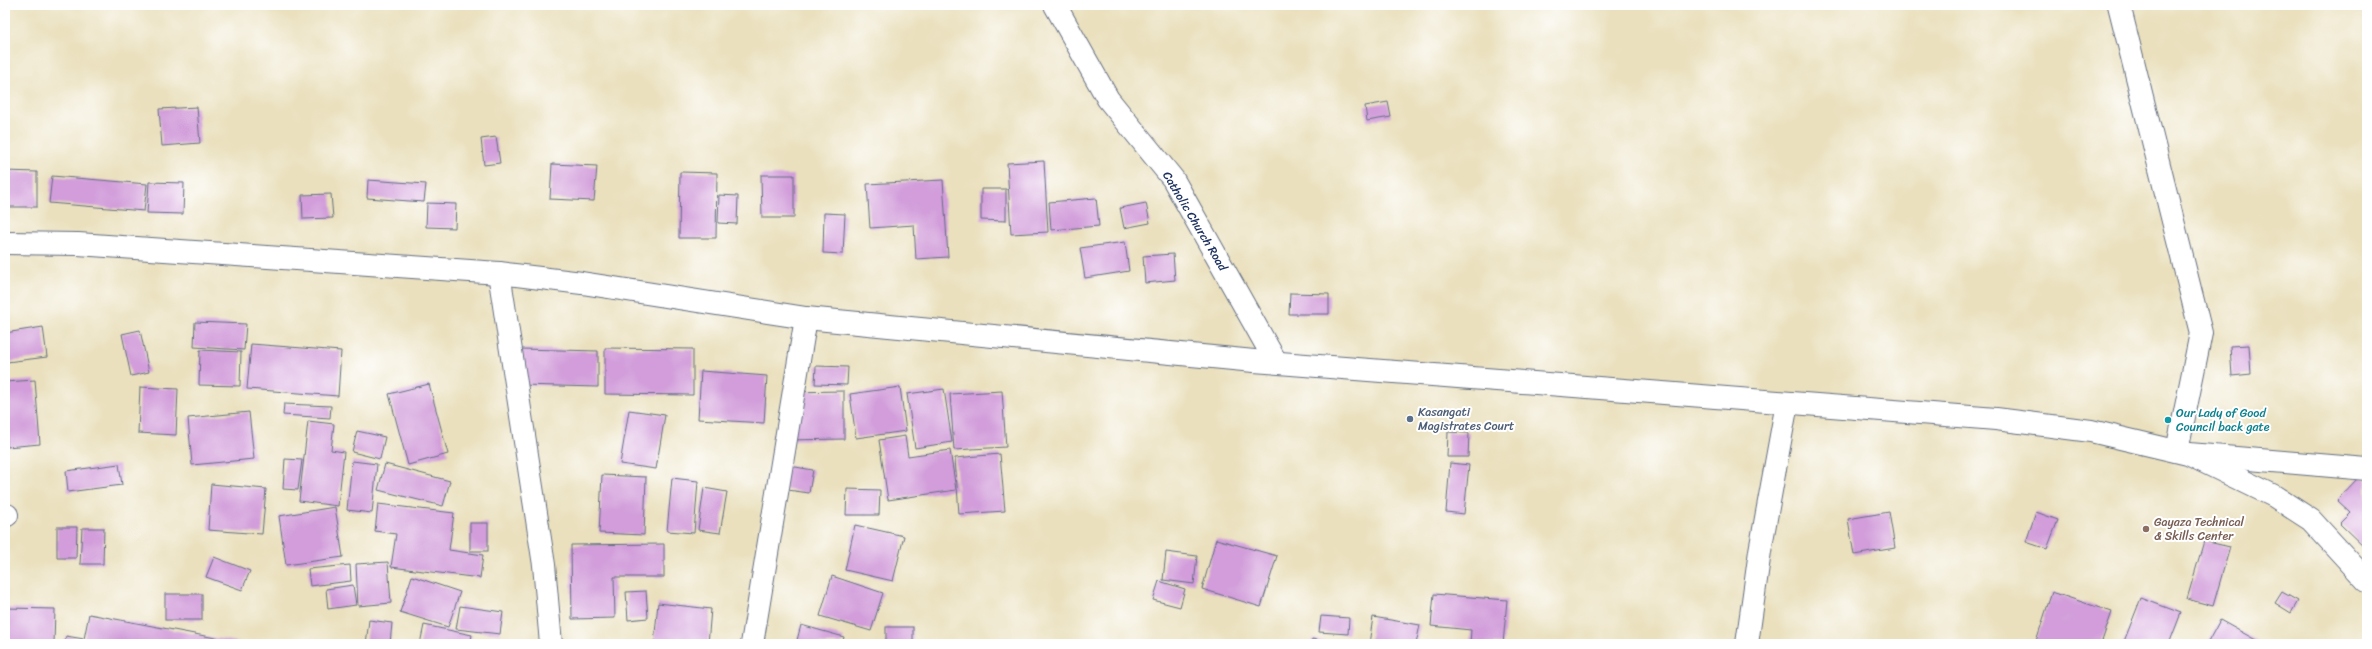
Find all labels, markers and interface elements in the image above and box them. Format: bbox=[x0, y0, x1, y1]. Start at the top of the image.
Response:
street label: Catholic Church Road bbox=[1156, 167, 1234, 276]
place label: Kasangati Magistrates Court bbox=[1418, 401, 1514, 437]
place label: Our Lady of Good Council back gate bbox=[2176, 402, 2270, 438]
marker: Kasangati Magistrates Court bbox=[1405, 414, 1415, 424]
marker: Our Lady of Good Council back gate bbox=[2163, 415, 2173, 425]
place label: Gayaza Technical & Skills Center bbox=[2154, 511, 2244, 547]
marker: Gayaza Technical & Skills Center bbox=[2141, 524, 2151, 534]

